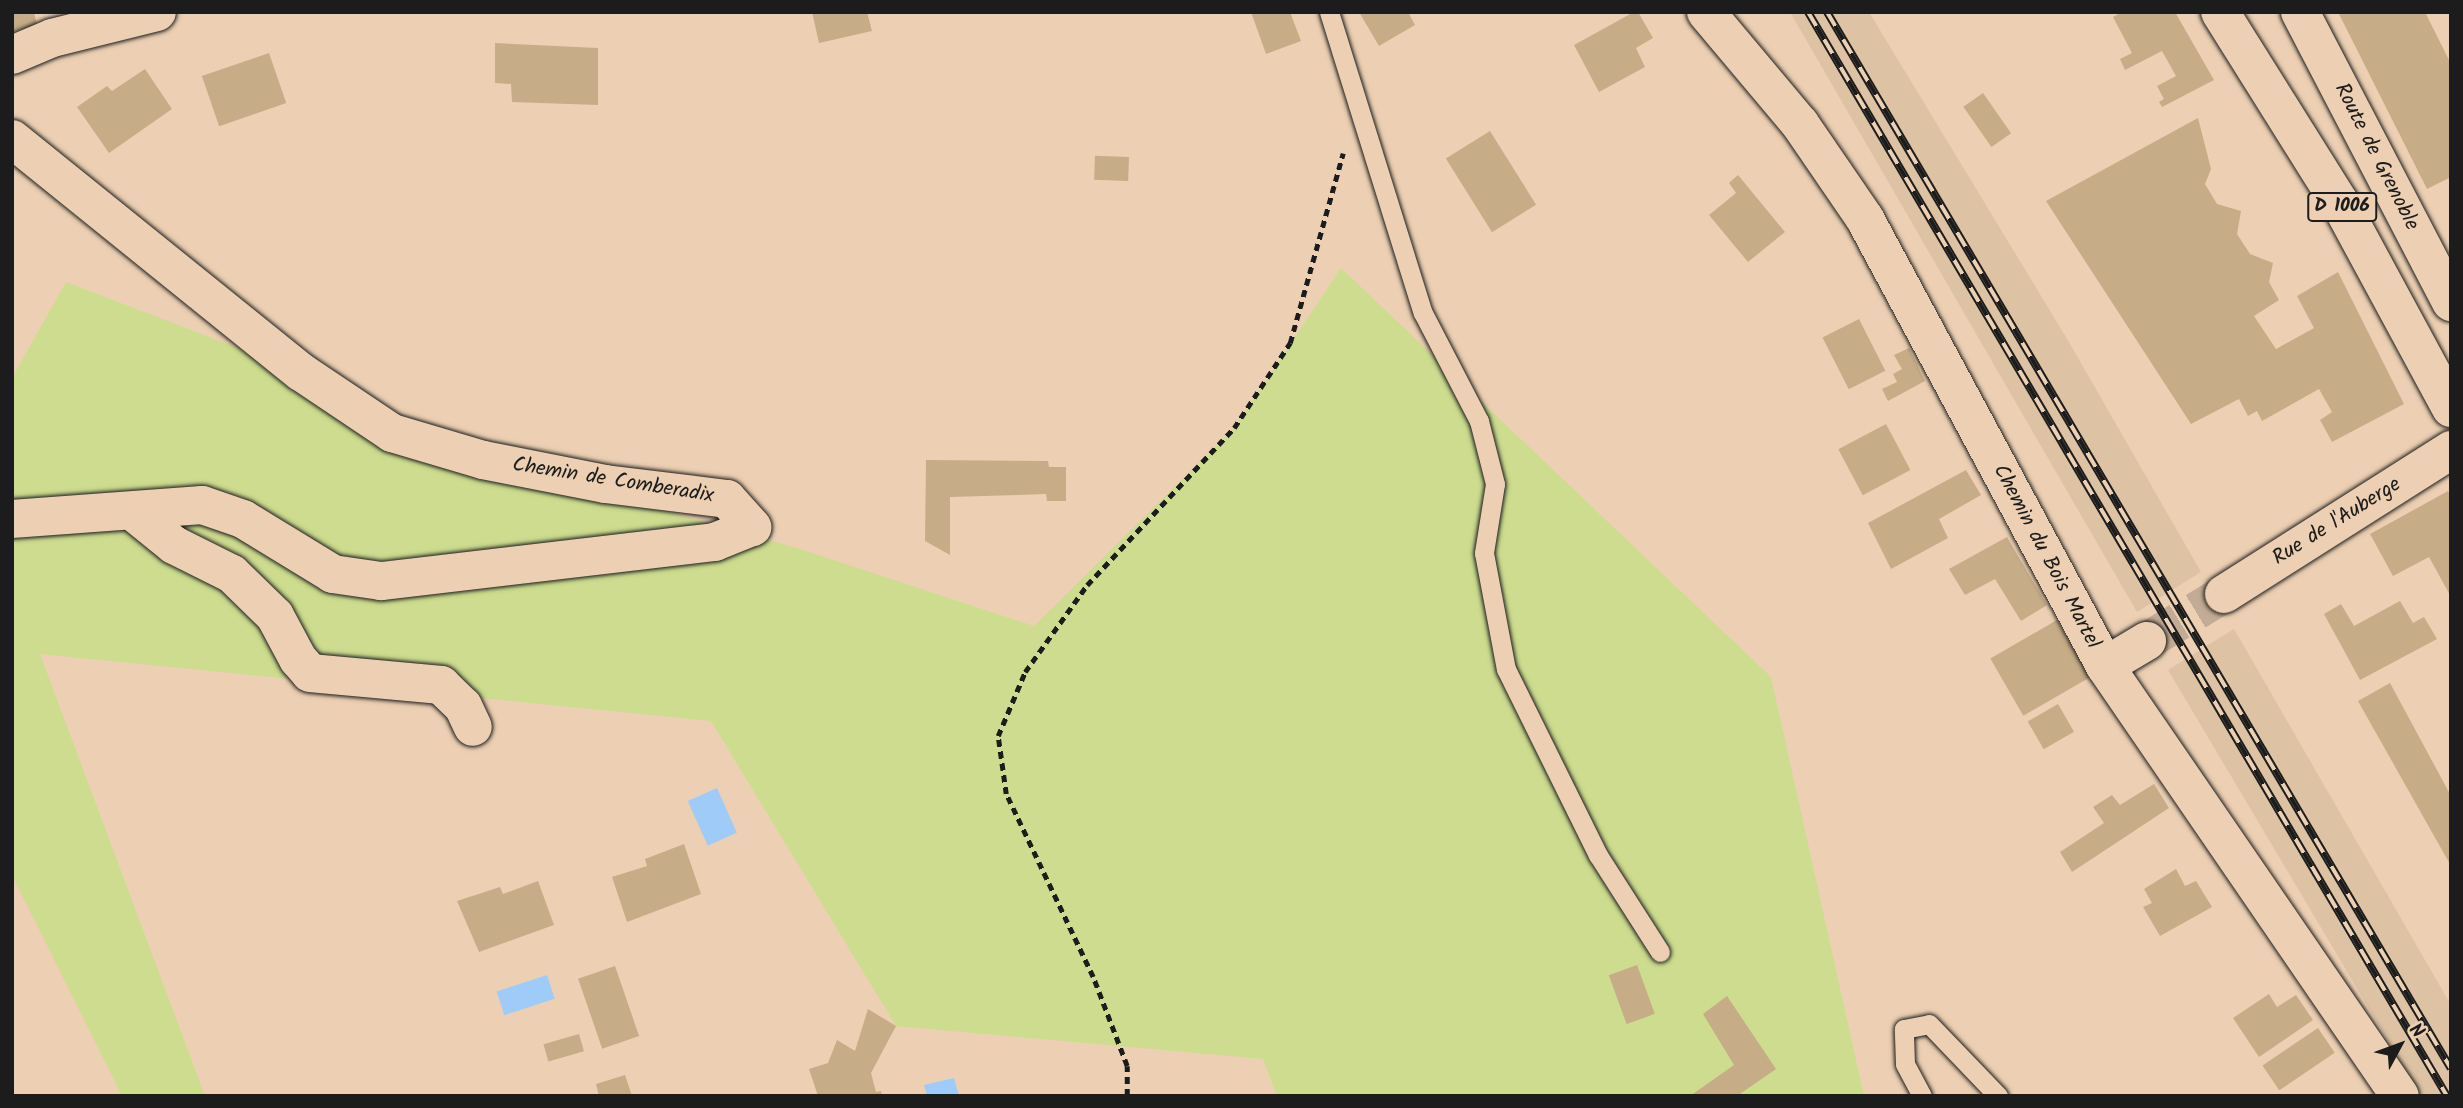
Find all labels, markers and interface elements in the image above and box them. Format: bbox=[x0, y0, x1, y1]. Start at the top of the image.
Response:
street label: Route de Grenoble bbox=[2328, 79, 2424, 235]
road number: D 1006 bbox=[2307, 192, 2377, 223]
street label: Chemin de Comberadix bbox=[511, 453, 715, 509]
street label: Chemin du Bois Martel bbox=[1987, 461, 2105, 653]
street label: Rue de l'Auberge bbox=[2268, 472, 2406, 572]
north arrow bbox=[2365, 1010, 2435, 1080]
text: N bbox=[2401, 1017, 2431, 1046]

